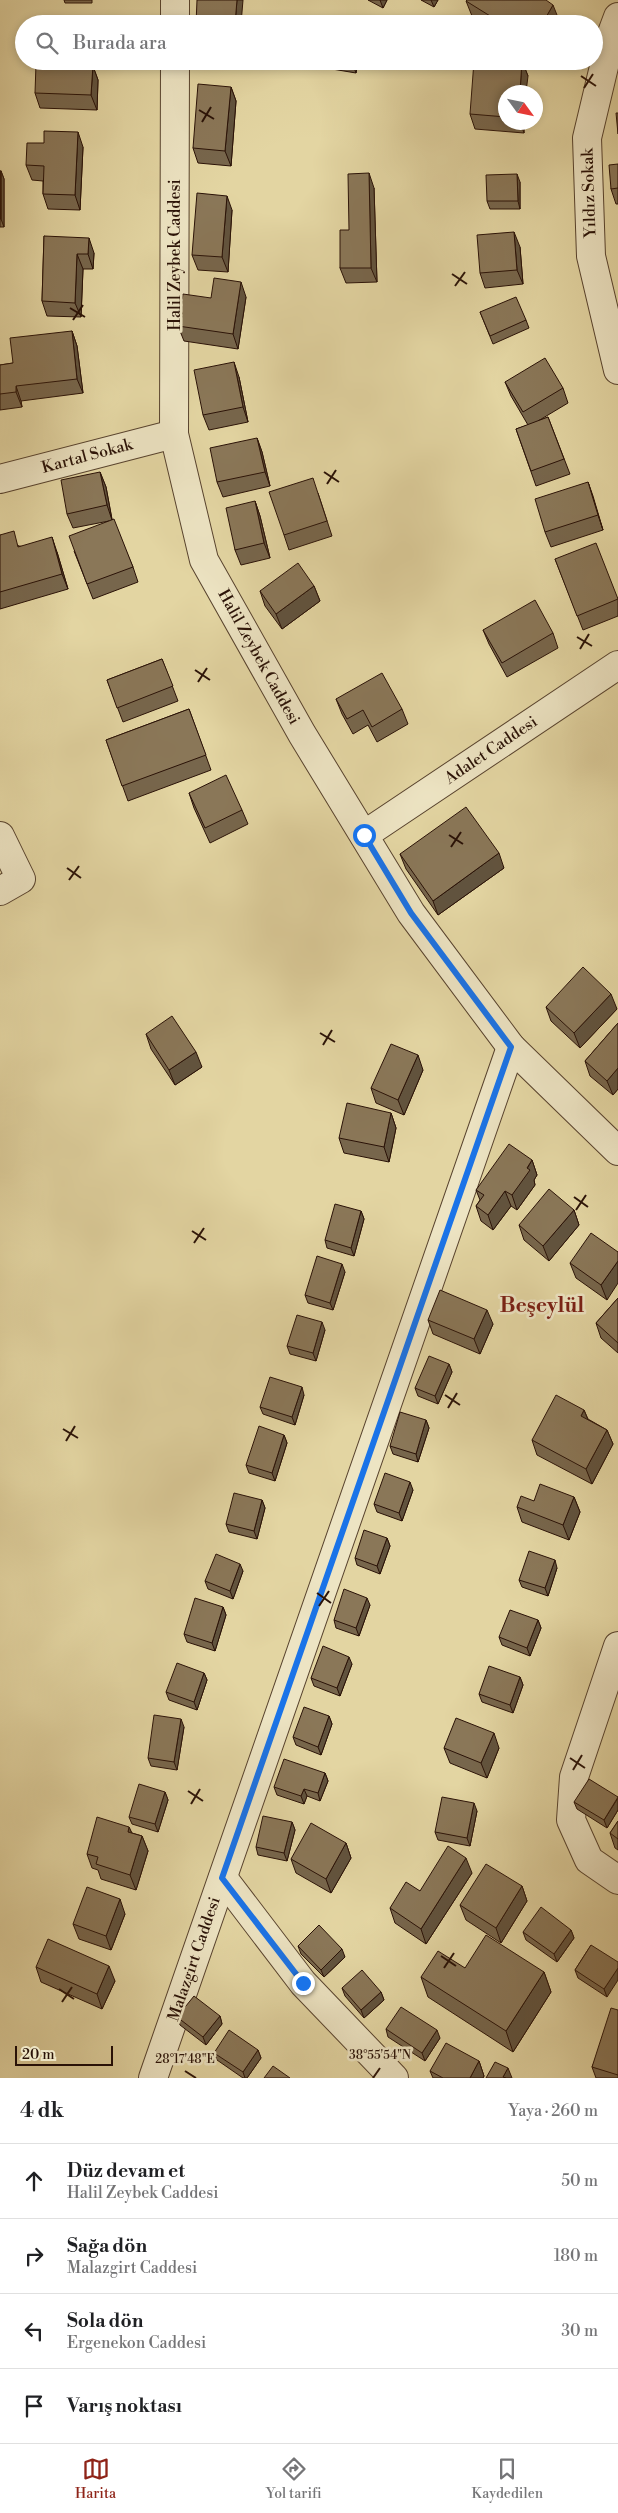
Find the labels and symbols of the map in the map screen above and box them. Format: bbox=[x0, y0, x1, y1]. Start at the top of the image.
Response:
north arrow bbox=[498, 85, 543, 130]
street label: Yıldız Sokak bbox=[577, 146, 601, 239]
street label: Halil Zeybek Caddesi bbox=[165, 179, 185, 331]
street label: Kartal Sokak bbox=[39, 434, 136, 478]
street label: Halil Zeybek Caddesi bbox=[213, 586, 305, 728]
street label: Adalet Caddesi bbox=[440, 712, 541, 789]
route start bbox=[353, 824, 376, 847]
district label: Beşeylül bbox=[500, 1293, 584, 1319]
street label: Malazgirt Caddesi bbox=[163, 1894, 225, 2024]
route end bbox=[292, 1972, 315, 1995]
scale bar bbox=[15, 2043, 112, 2066]
text: 38°55'54"N bbox=[349, 2048, 411, 2063]
text: 28°17'48"E bbox=[155, 2052, 215, 2067]

